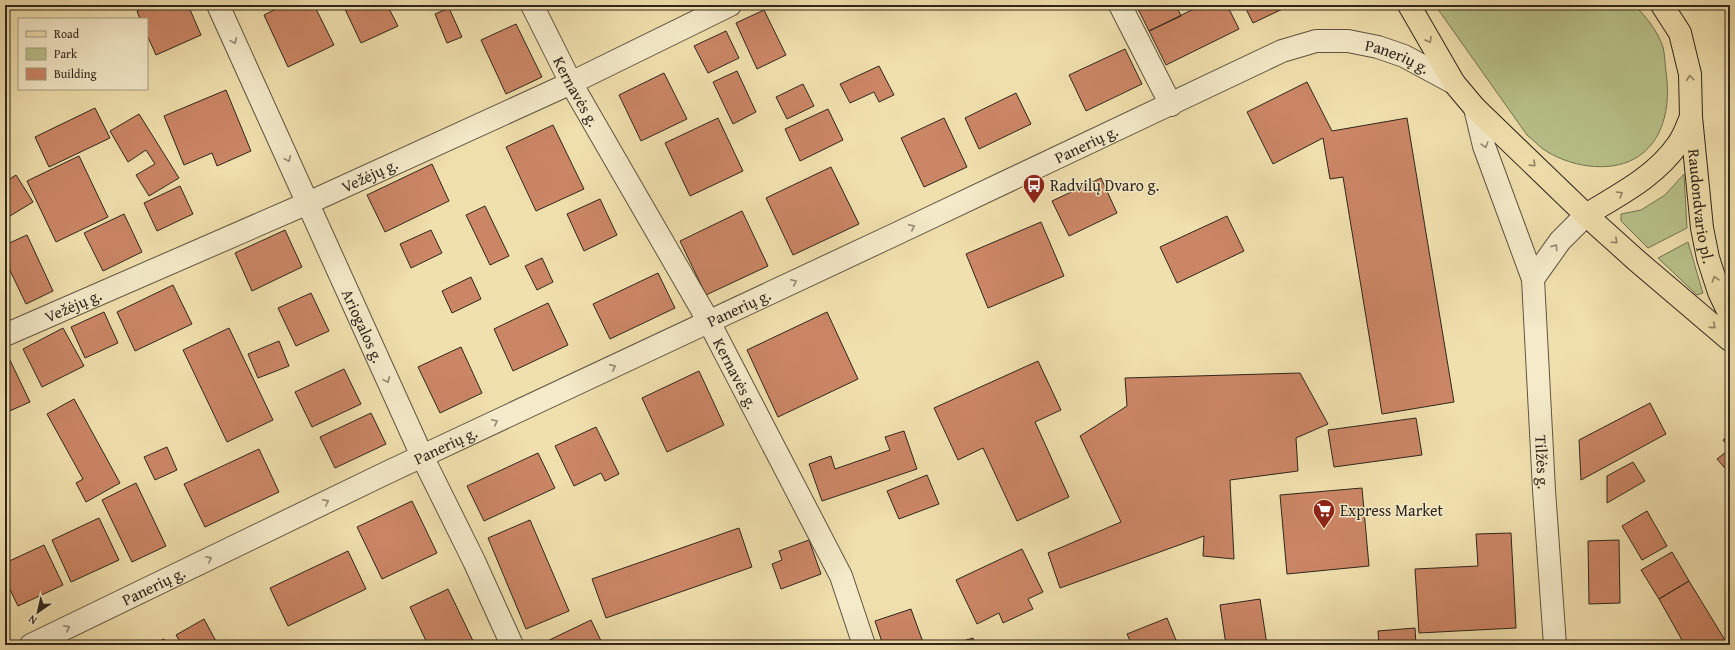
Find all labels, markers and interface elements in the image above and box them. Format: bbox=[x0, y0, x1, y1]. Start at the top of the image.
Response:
legend bbox=[18, 18, 148, 90]
text: Road bbox=[54, 25, 80, 42]
street label: Panerių g. bbox=[1363, 33, 1434, 80]
one-way arrow bbox=[1424, 36, 1432, 43]
one-way arrow bbox=[230, 37, 238, 44]
text: Park bbox=[54, 45, 78, 62]
street label: Kernavės g. bbox=[547, 52, 606, 131]
text: Building bbox=[54, 65, 97, 82]
one-way arrow bbox=[1685, 75, 1694, 81]
street label: Panerių g. bbox=[1050, 118, 1122, 169]
one-way arrow bbox=[1480, 142, 1489, 149]
street label: Raudondvario pl. bbox=[1682, 148, 1721, 266]
street label: Vežėjų g. bbox=[337, 152, 402, 198]
one-way arrow bbox=[283, 155, 291, 162]
one-way arrow bbox=[1528, 159, 1536, 167]
bus stop icon: Radvilų Dvaro g. bbox=[1021, 172, 1047, 205]
place label: Radvilų Dvaro g. bbox=[1050, 173, 1159, 197]
one-way arrow bbox=[1616, 192, 1623, 199]
one-way arrow bbox=[908, 224, 915, 232]
one-way arrow bbox=[1610, 236, 1618, 244]
one-way arrow bbox=[1550, 245, 1557, 252]
one-way arrow bbox=[1711, 276, 1720, 283]
one-way arrow bbox=[790, 279, 798, 287]
street label: Vežėjų g. bbox=[41, 282, 105, 328]
street label: Panerių g. bbox=[703, 282, 775, 333]
street label: Ariogalos g. bbox=[336, 285, 390, 367]
one-way arrow bbox=[1709, 321, 1716, 328]
street label: Kernavės g. bbox=[707, 334, 764, 413]
one-way arrow bbox=[609, 364, 617, 372]
one-way arrow bbox=[383, 376, 391, 383]
one-way arrow bbox=[491, 419, 499, 427]
street label: Panerių g. bbox=[410, 420, 481, 470]
street label: Tilžės g. bbox=[1529, 434, 1556, 490]
supermarket icon: Express Market bbox=[1311, 497, 1337, 530]
place label: Express Market bbox=[1340, 498, 1444, 522]
one-way arrow bbox=[321, 499, 329, 507]
one-way arrow bbox=[204, 556, 212, 564]
street label: Panerių g. bbox=[118, 560, 189, 611]
north arrow bbox=[18, 592, 58, 632]
text: N bbox=[24, 611, 40, 629]
one-way arrow bbox=[62, 625, 70, 633]

